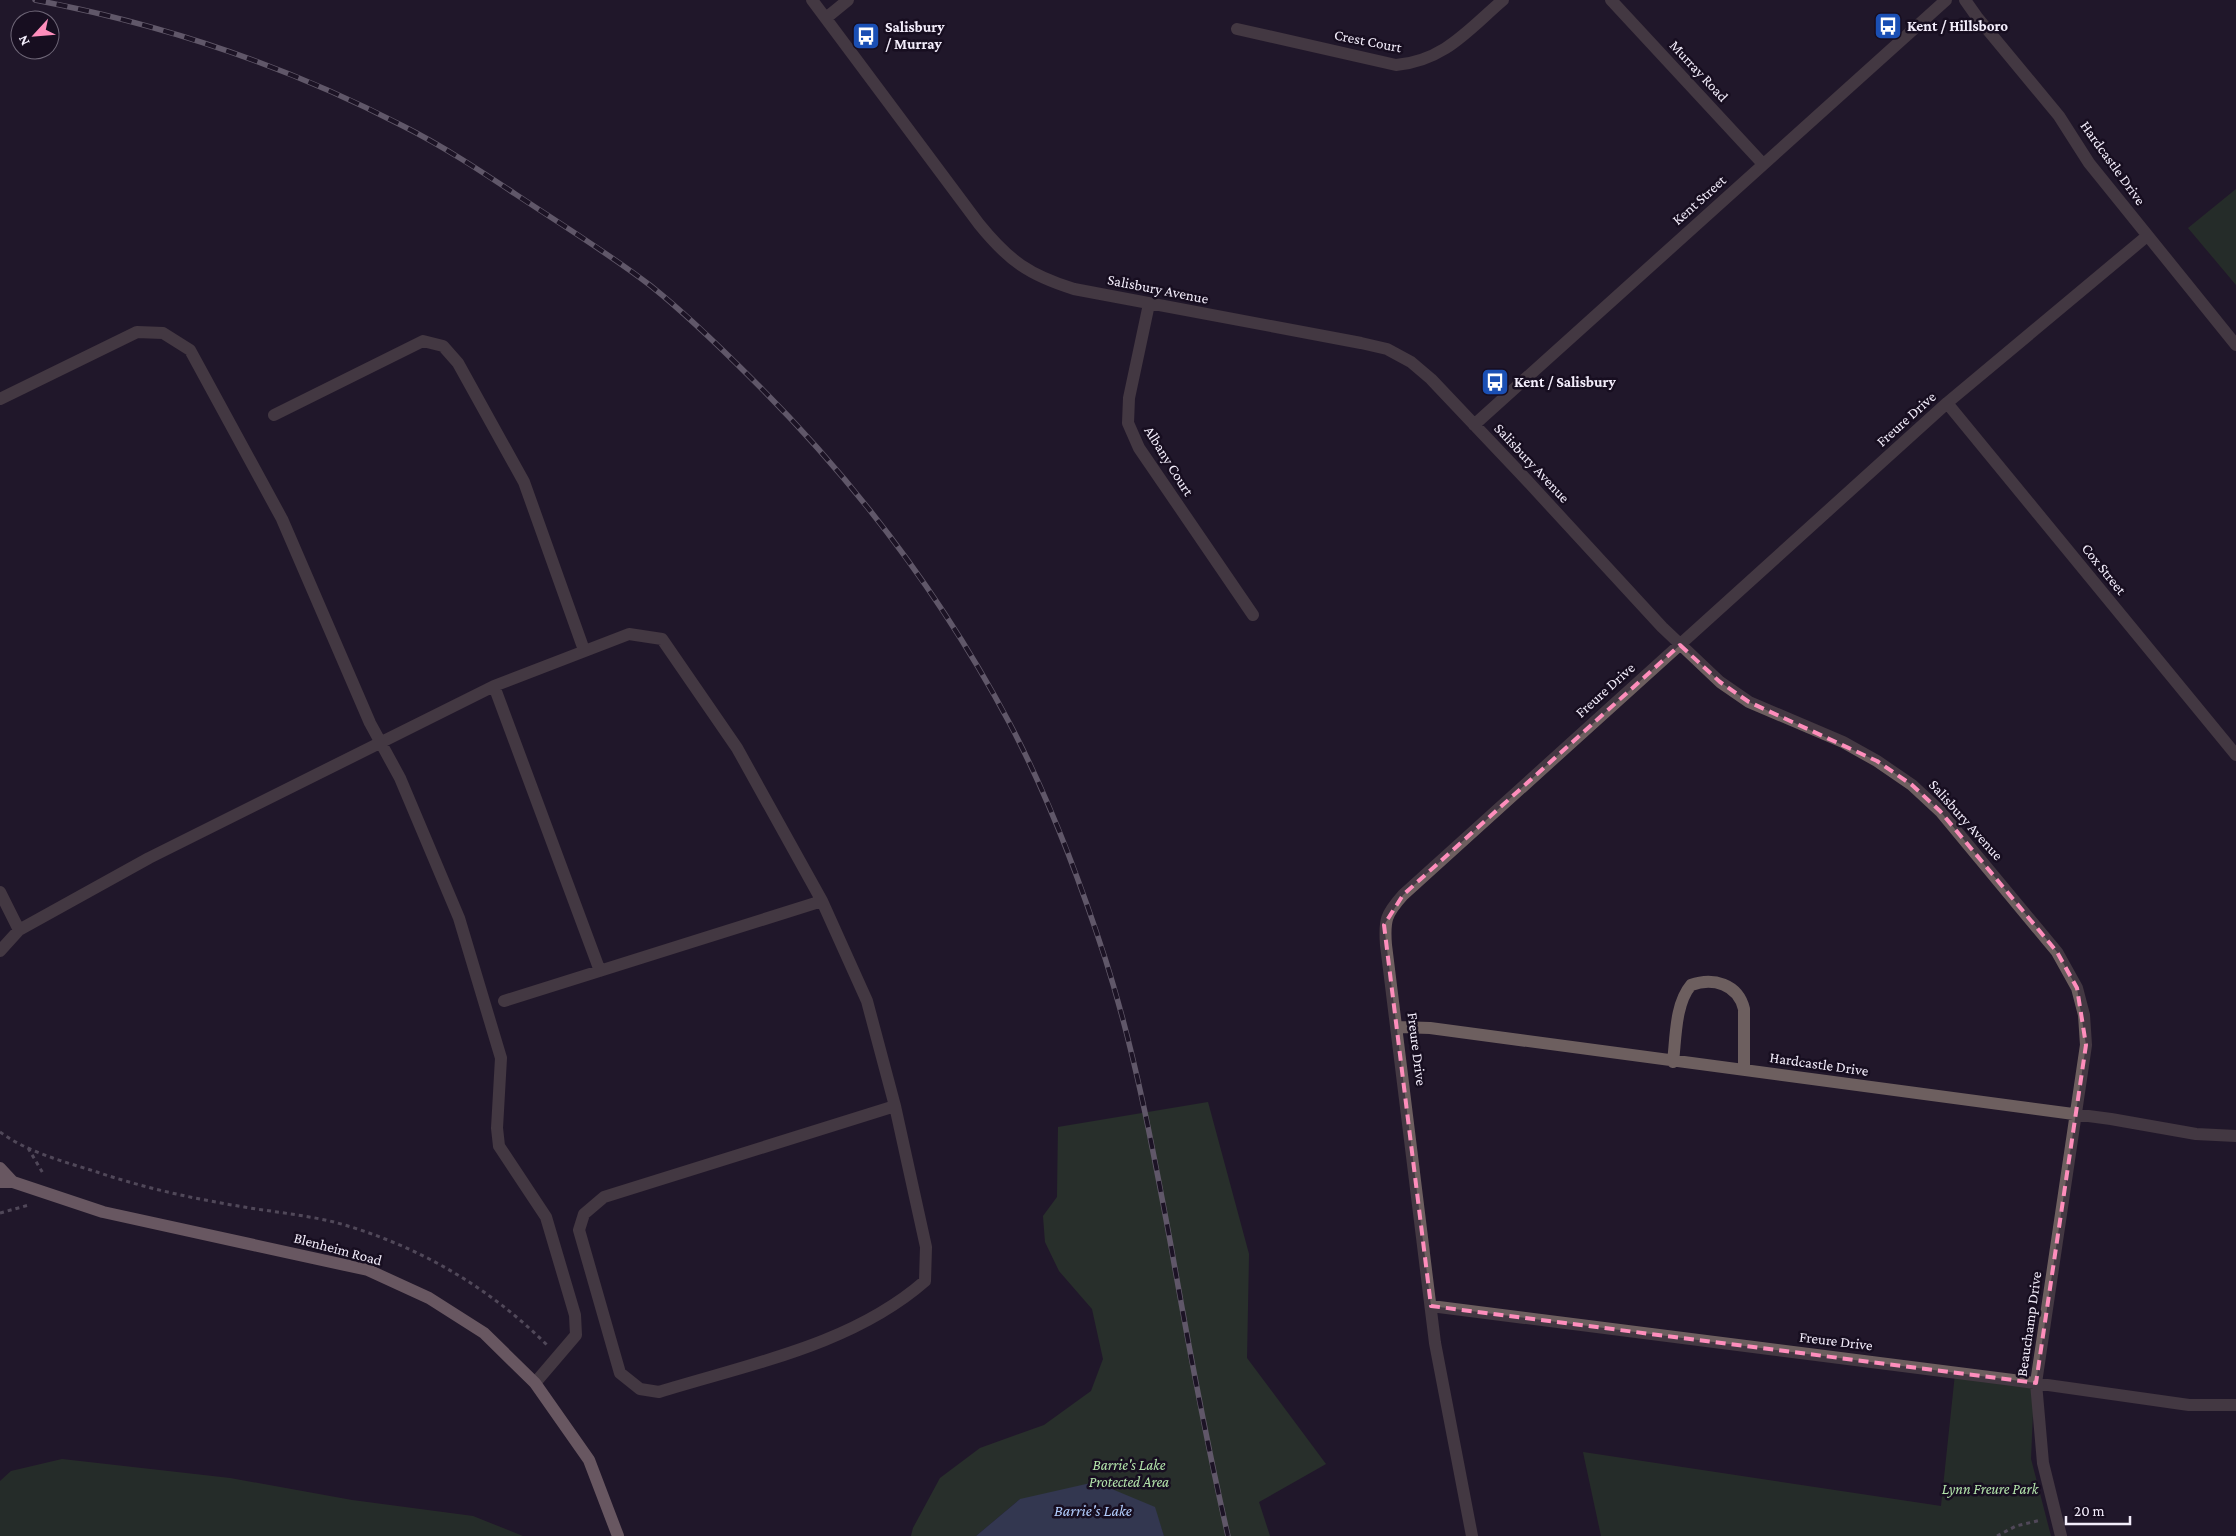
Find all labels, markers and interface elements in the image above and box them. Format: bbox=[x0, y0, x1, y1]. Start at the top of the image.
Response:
north arrow bbox=[10, 10, 60, 60]
bus stop icon: Kent / Hillsboro bbox=[1873, 11, 1903, 41]
place label: Kent / Hillsboro bbox=[1907, 18, 2008, 34]
place label: Salisbury / Murray bbox=[885, 19, 945, 52]
bus stop icon: Salisbury / Murray bbox=[851, 21, 881, 51]
street label: Crest Court bbox=[1333, 27, 1404, 56]
text: N bbox=[14, 32, 33, 48]
street label: Murray Road bbox=[1666, 37, 1731, 106]
street label: Hardcastle Drive bbox=[2077, 118, 2149, 208]
street label: Kent Street bbox=[1669, 171, 1730, 228]
street label: Salisbury Avenue bbox=[1106, 271, 1210, 308]
bus stop icon: Kent / Salisbury bbox=[1480, 367, 1510, 397]
place label: Kent / Salisbury bbox=[1514, 374, 1617, 390]
street label: Freure Drive bbox=[1873, 388, 1939, 450]
street label: Salisbury Avenue bbox=[1490, 420, 1573, 507]
street label: Albany Court bbox=[1140, 423, 1197, 500]
street label: Cox Street bbox=[2079, 540, 2130, 599]
street label: Freure Drive bbox=[1572, 659, 1638, 721]
street label: Salisbury Avenue bbox=[1925, 777, 2007, 864]
street label: Freure Drive bbox=[1405, 1011, 1429, 1087]
street label: Hardcastle Drive bbox=[1769, 1049, 1870, 1079]
street label: Blenheim Road bbox=[292, 1230, 384, 1268]
street label: Beauchamp Drive bbox=[2014, 1270, 2045, 1378]
street label: Freure Drive bbox=[1798, 1329, 1874, 1353]
park label: Barrie's Lake Protected Area bbox=[1089, 1457, 1169, 1490]
park label: Lynn Freure Park bbox=[1942, 1481, 2040, 1498]
scale bar bbox=[2066, 1494, 2130, 1526]
water label: Barrie's Lake bbox=[1054, 1502, 1132, 1519]
text: 20 m bbox=[2074, 1503, 2105, 1519]

